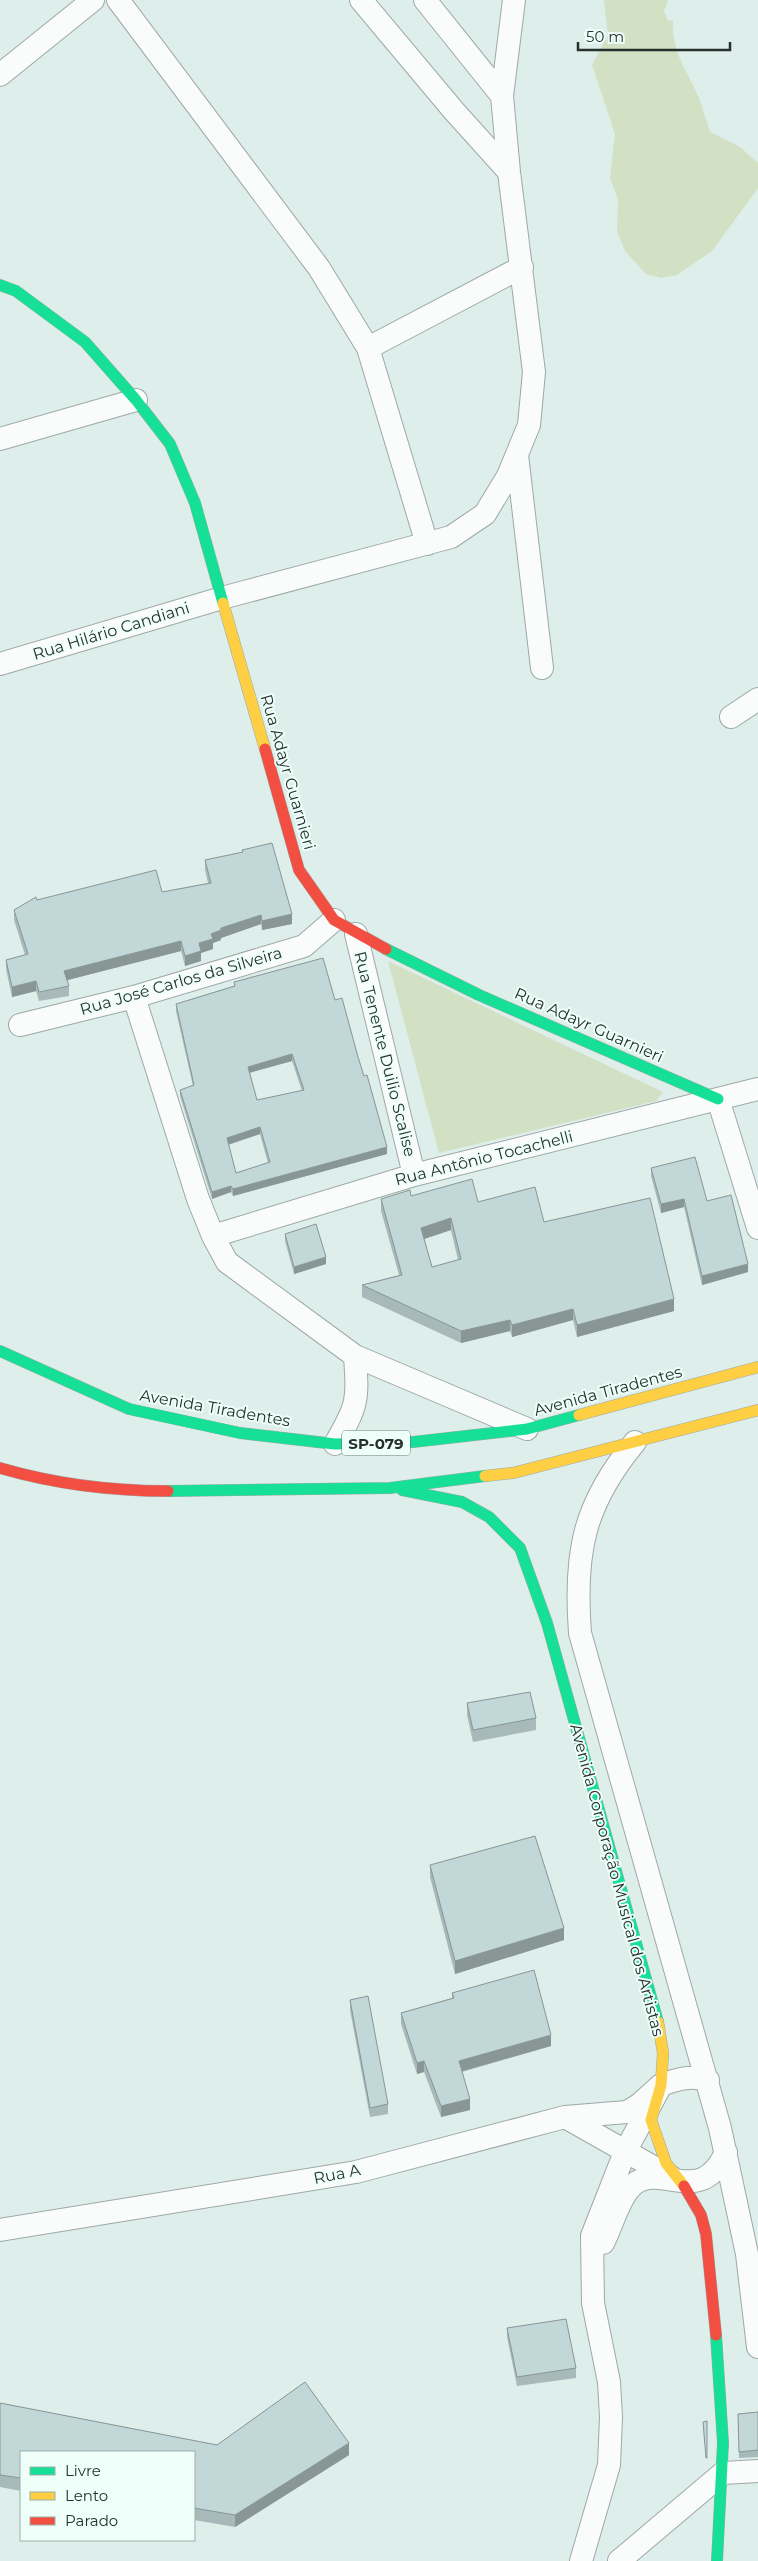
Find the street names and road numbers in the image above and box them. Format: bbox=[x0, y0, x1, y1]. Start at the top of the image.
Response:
street label: Rua Hilário Candiani bbox=[30, 598, 192, 664]
street label: Rua Adayr Guarnieri bbox=[257, 692, 319, 852]
street label: Rua José Carlos da Silveira bbox=[78, 943, 284, 1019]
street label: Rua Tenente Duilio Scalise bbox=[350, 949, 420, 1159]
street label: Rua Adayr Guarnieri bbox=[512, 984, 666, 1066]
street label: Rua Antônio Tocachelli bbox=[393, 1127, 575, 1189]
street label: Avenida Tiradentes bbox=[532, 1362, 684, 1420]
street label: Avenida Tiradentes bbox=[138, 1385, 292, 1431]
road number: SP-079 bbox=[342, 1430, 410, 1456]
street label: Avenida Corporação Musical dos Artistas bbox=[566, 1722, 668, 2039]
street label: Rua A bbox=[312, 2160, 363, 2188]

